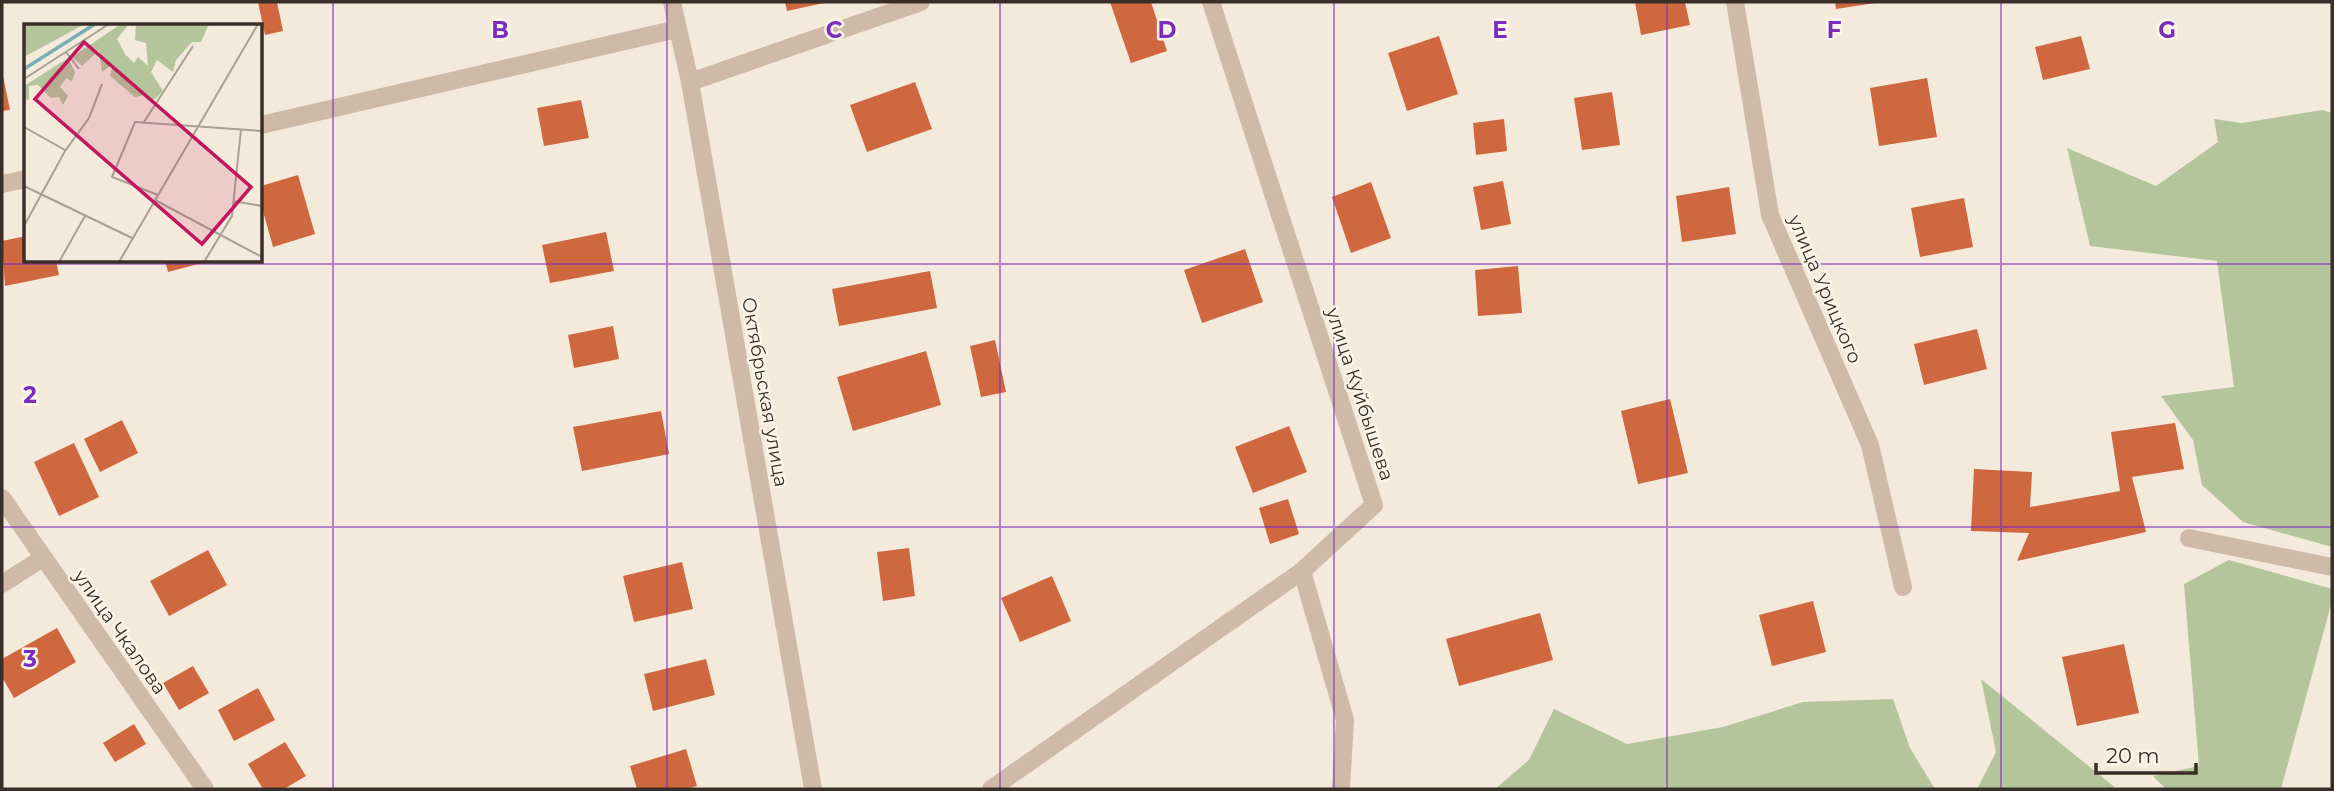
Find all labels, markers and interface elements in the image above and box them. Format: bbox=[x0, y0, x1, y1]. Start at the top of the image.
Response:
text: B bbox=[491, 16, 509, 44]
text: C bbox=[826, 16, 843, 44]
text: D bbox=[1158, 16, 1177, 44]
text: E bbox=[1492, 16, 1508, 44]
text: F bbox=[1827, 16, 1842, 44]
text: G bbox=[2158, 16, 2176, 44]
inset map bbox=[24, 24, 262, 262]
street label: улица Урицкого bbox=[1783, 210, 1867, 367]
street label: Октябрьская улица bbox=[737, 295, 793, 489]
street label: улица Куйбышева bbox=[1321, 304, 1399, 483]
text: 2 bbox=[23, 381, 37, 409]
street label: улица Чкалова bbox=[68, 565, 171, 699]
text: 3 bbox=[22, 645, 37, 673]
scale bar bbox=[2096, 732, 2196, 776]
text: 20 m bbox=[2106, 743, 2160, 768]

